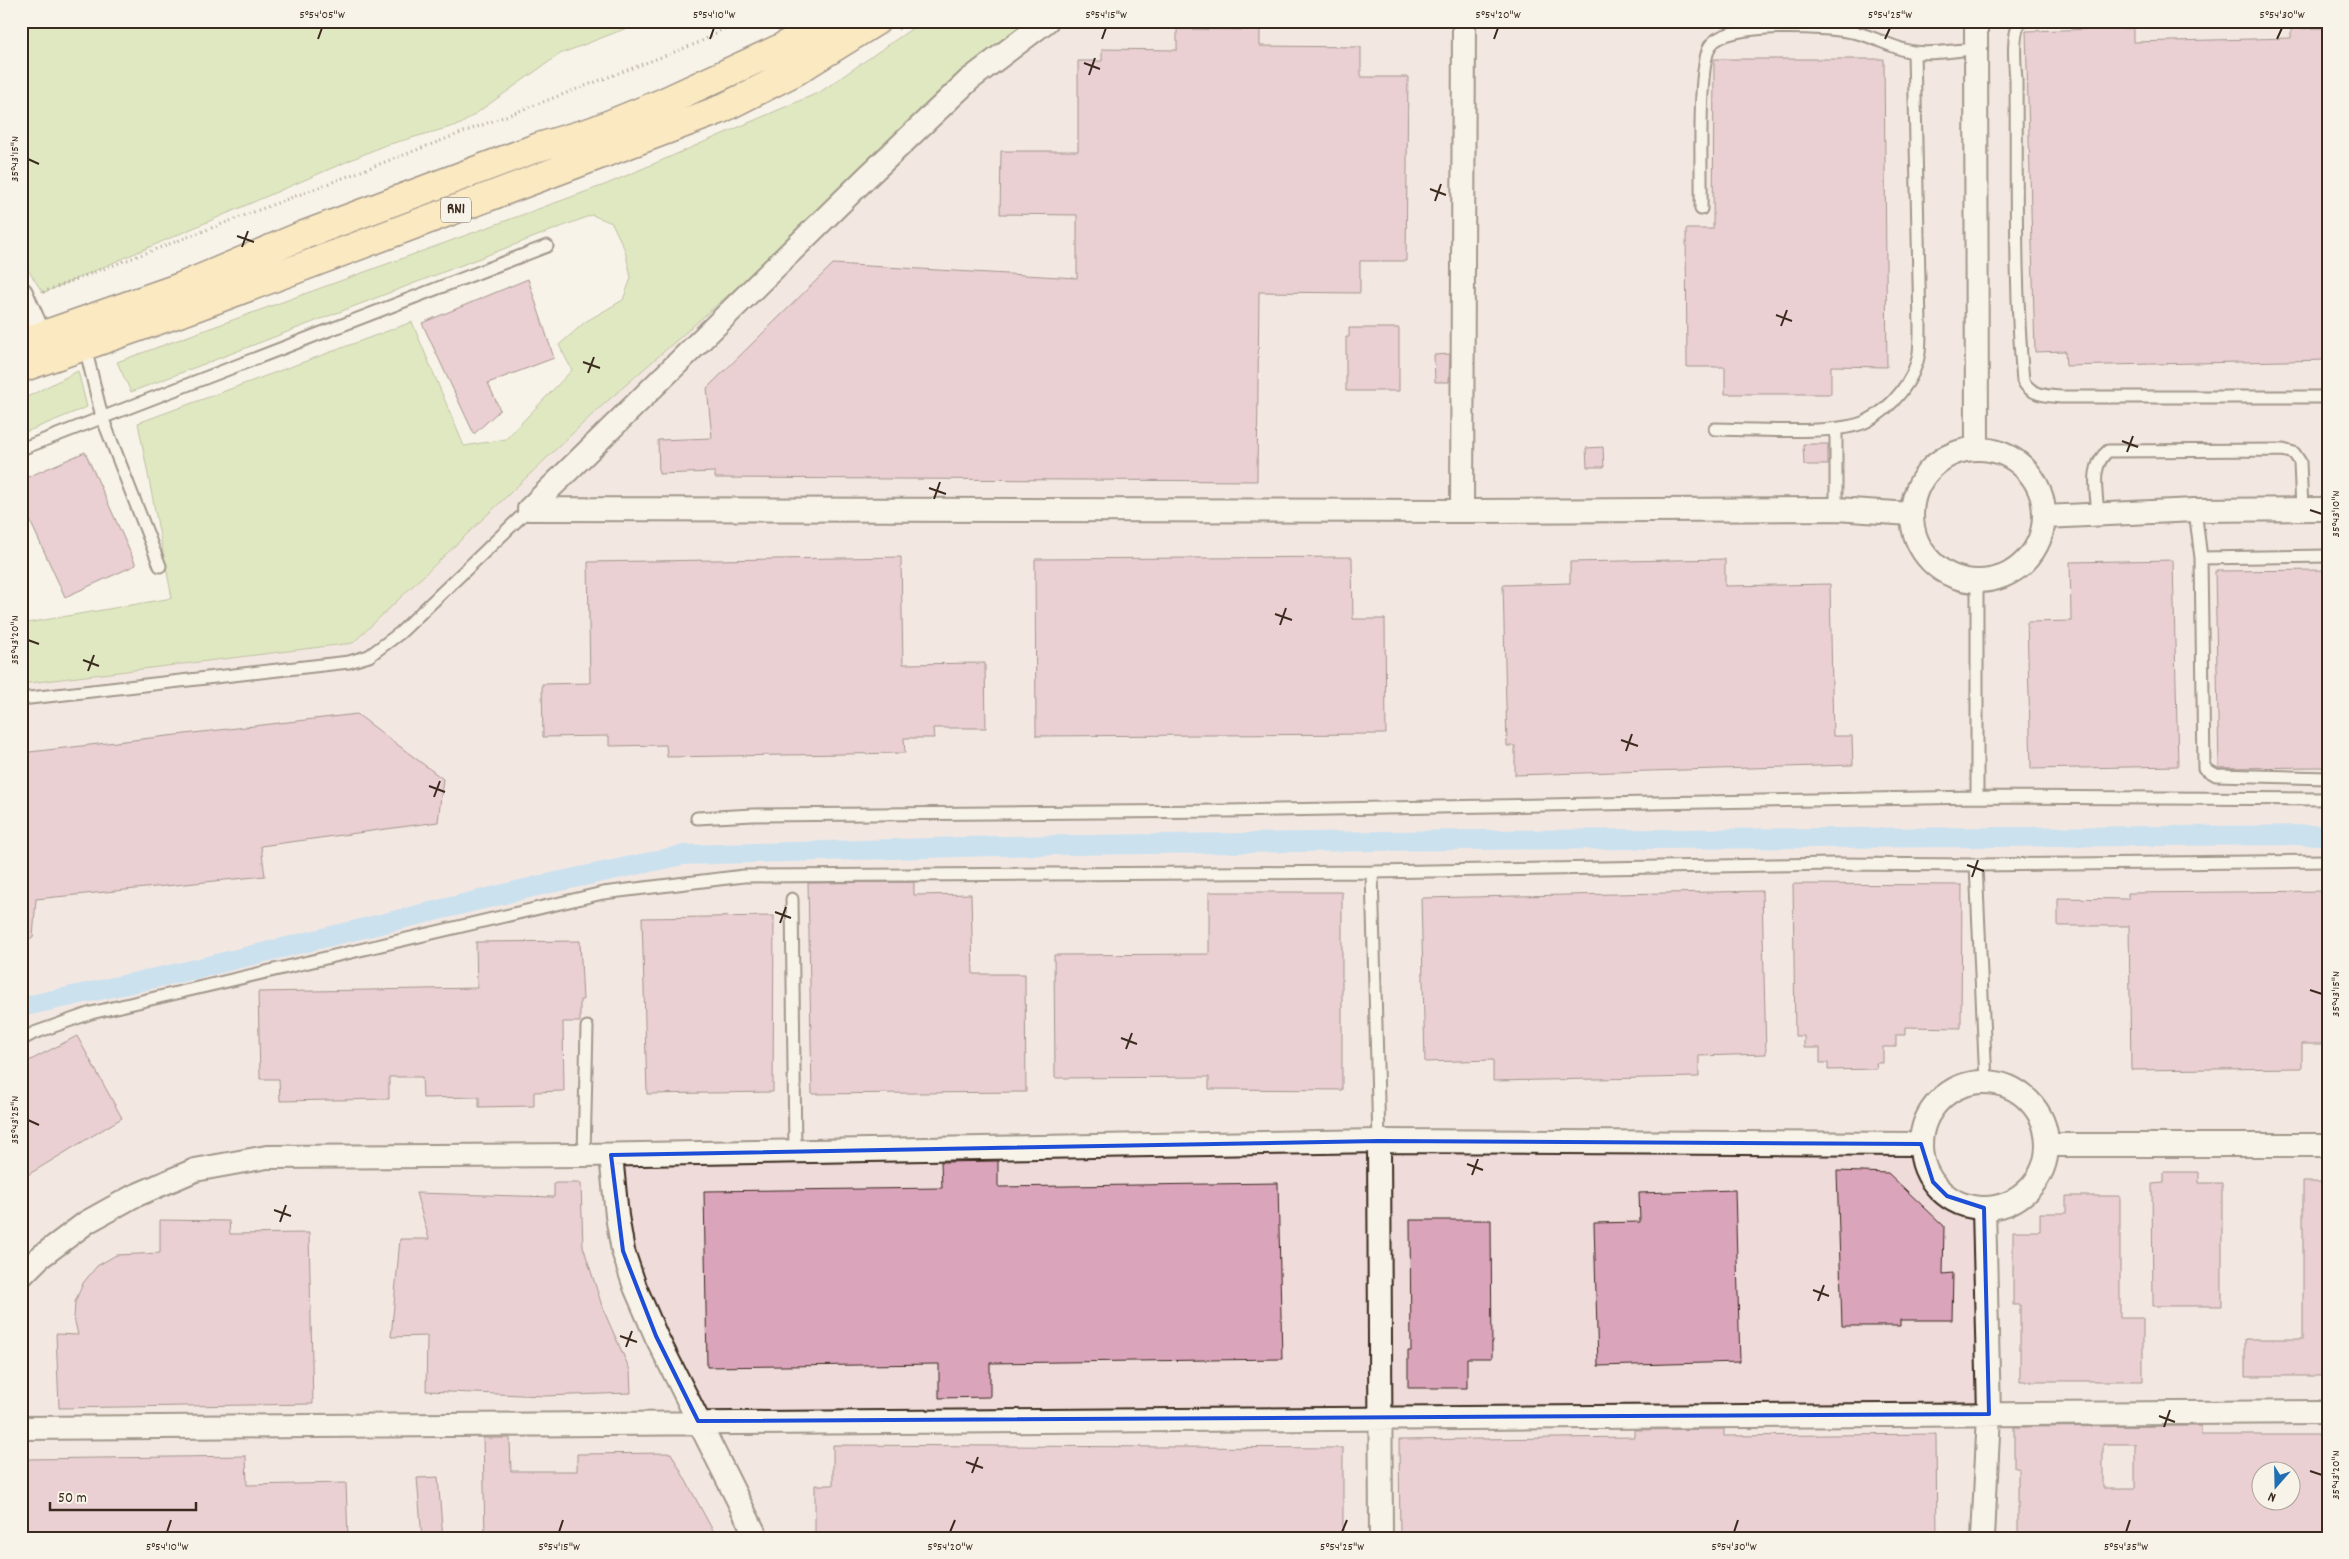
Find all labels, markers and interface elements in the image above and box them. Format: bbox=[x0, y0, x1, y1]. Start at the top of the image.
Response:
text: 5°54'05"W bbox=[299, 7, 345, 24]
text: 5°54'10"W bbox=[693, 7, 735, 24]
text: 5°54'15"W bbox=[1085, 7, 1127, 24]
text: 5°54'20"W bbox=[1475, 7, 1521, 24]
text: 5°54'25"W bbox=[1868, 7, 1912, 24]
text: 5°54'30"W bbox=[2259, 7, 2305, 24]
text: 35°43'15"N bbox=[7, 136, 24, 182]
road number: RN1 bbox=[441, 198, 471, 222]
text: 35°43'10"N bbox=[2328, 491, 2345, 537]
text: 35°43'20"N bbox=[7, 615, 24, 665]
text: 35°43'15"N bbox=[2328, 971, 2345, 1017]
text: 35°43'25"N bbox=[7, 1096, 24, 1144]
text: 35°43'20"N bbox=[2328, 1450, 2345, 1500]
north arrow bbox=[2252, 1462, 2302, 1512]
scale bar bbox=[50, 1479, 196, 1511]
text: N bbox=[2265, 1486, 2279, 1507]
text: 50 m bbox=[58, 1488, 87, 1510]
text: 5°54'10"W bbox=[146, 1539, 188, 1556]
text: 5°54'15"W bbox=[538, 1539, 580, 1556]
text: 5°54'20"W bbox=[927, 1539, 973, 1556]
text: 5°54'25"W bbox=[1320, 1539, 1364, 1556]
text: 5°54'30"W bbox=[1711, 1539, 1757, 1556]
text: 5°54'35"W bbox=[2104, 1539, 2148, 1556]

